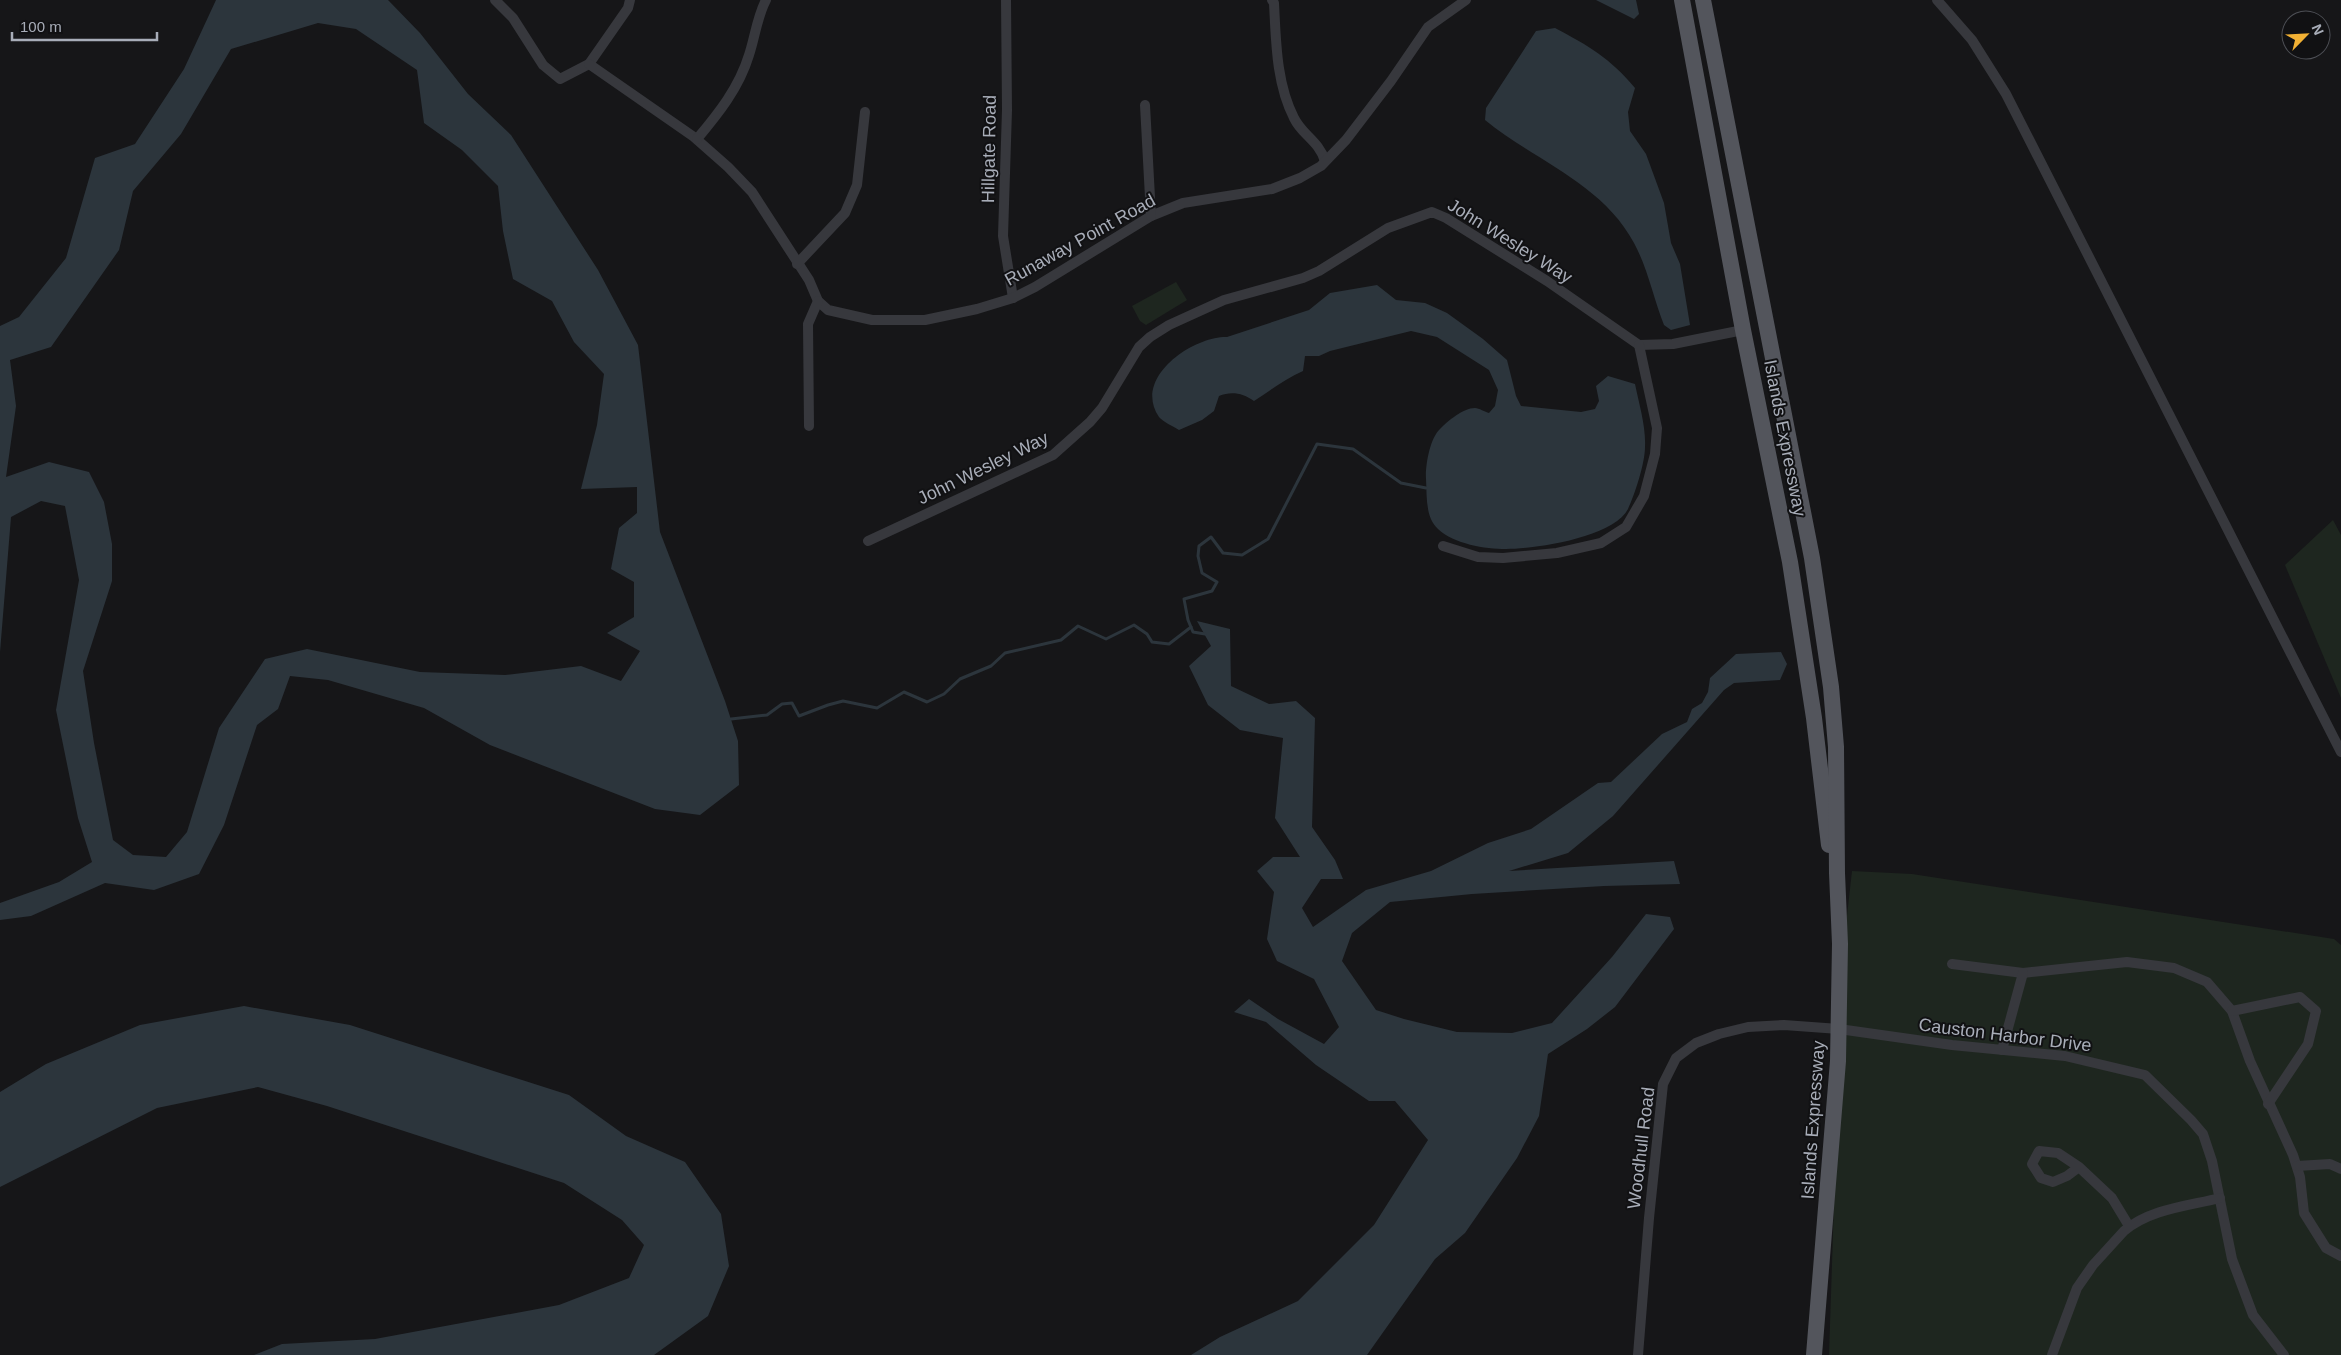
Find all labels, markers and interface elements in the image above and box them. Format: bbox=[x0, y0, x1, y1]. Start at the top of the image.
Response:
scale bar bbox=[12, 10, 158, 42]
north arrow bbox=[2281, 10, 2331, 60]
text: 100 m bbox=[20, 18, 62, 35]
text: N bbox=[2309, 22, 2327, 38]
street label: Hillgate Road bbox=[978, 95, 1000, 203]
street label: Runaway Point Road bbox=[1001, 190, 1159, 290]
street label: John Wesley Way bbox=[1444, 195, 1576, 287]
street label: Islands Expressway bbox=[1760, 358, 1810, 518]
street label: John Wesley Way bbox=[914, 428, 1052, 508]
street label: Causton Harbor Drive bbox=[1917, 1014, 2093, 1056]
street label: Islands Expressway bbox=[1797, 1040, 1829, 1200]
street label: Woodhull Road bbox=[1624, 1086, 1658, 1210]

